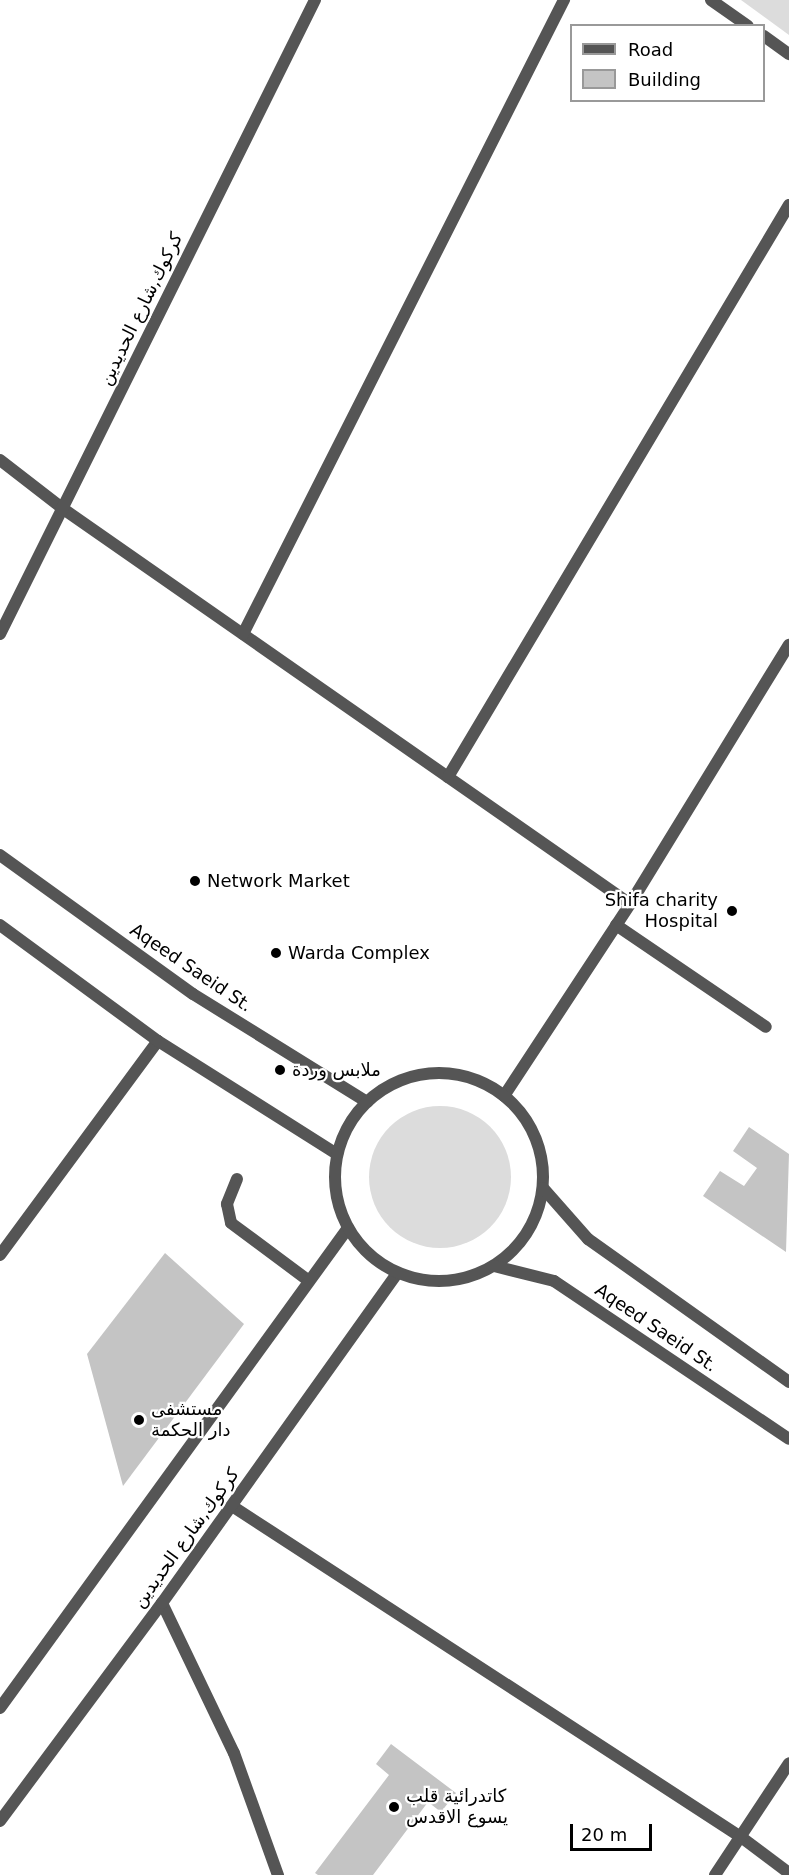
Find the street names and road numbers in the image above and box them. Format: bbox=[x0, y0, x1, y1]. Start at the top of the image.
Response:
street label: كركوك,شارع الحديدين bbox=[95, 229, 187, 389]
street label: Aqeed Saeid St. bbox=[126, 919, 256, 1017]
street label: Aqeed Saeid St. bbox=[591, 1279, 721, 1377]
street label: كركوك,شارع الحديدين bbox=[128, 1464, 244, 1612]

